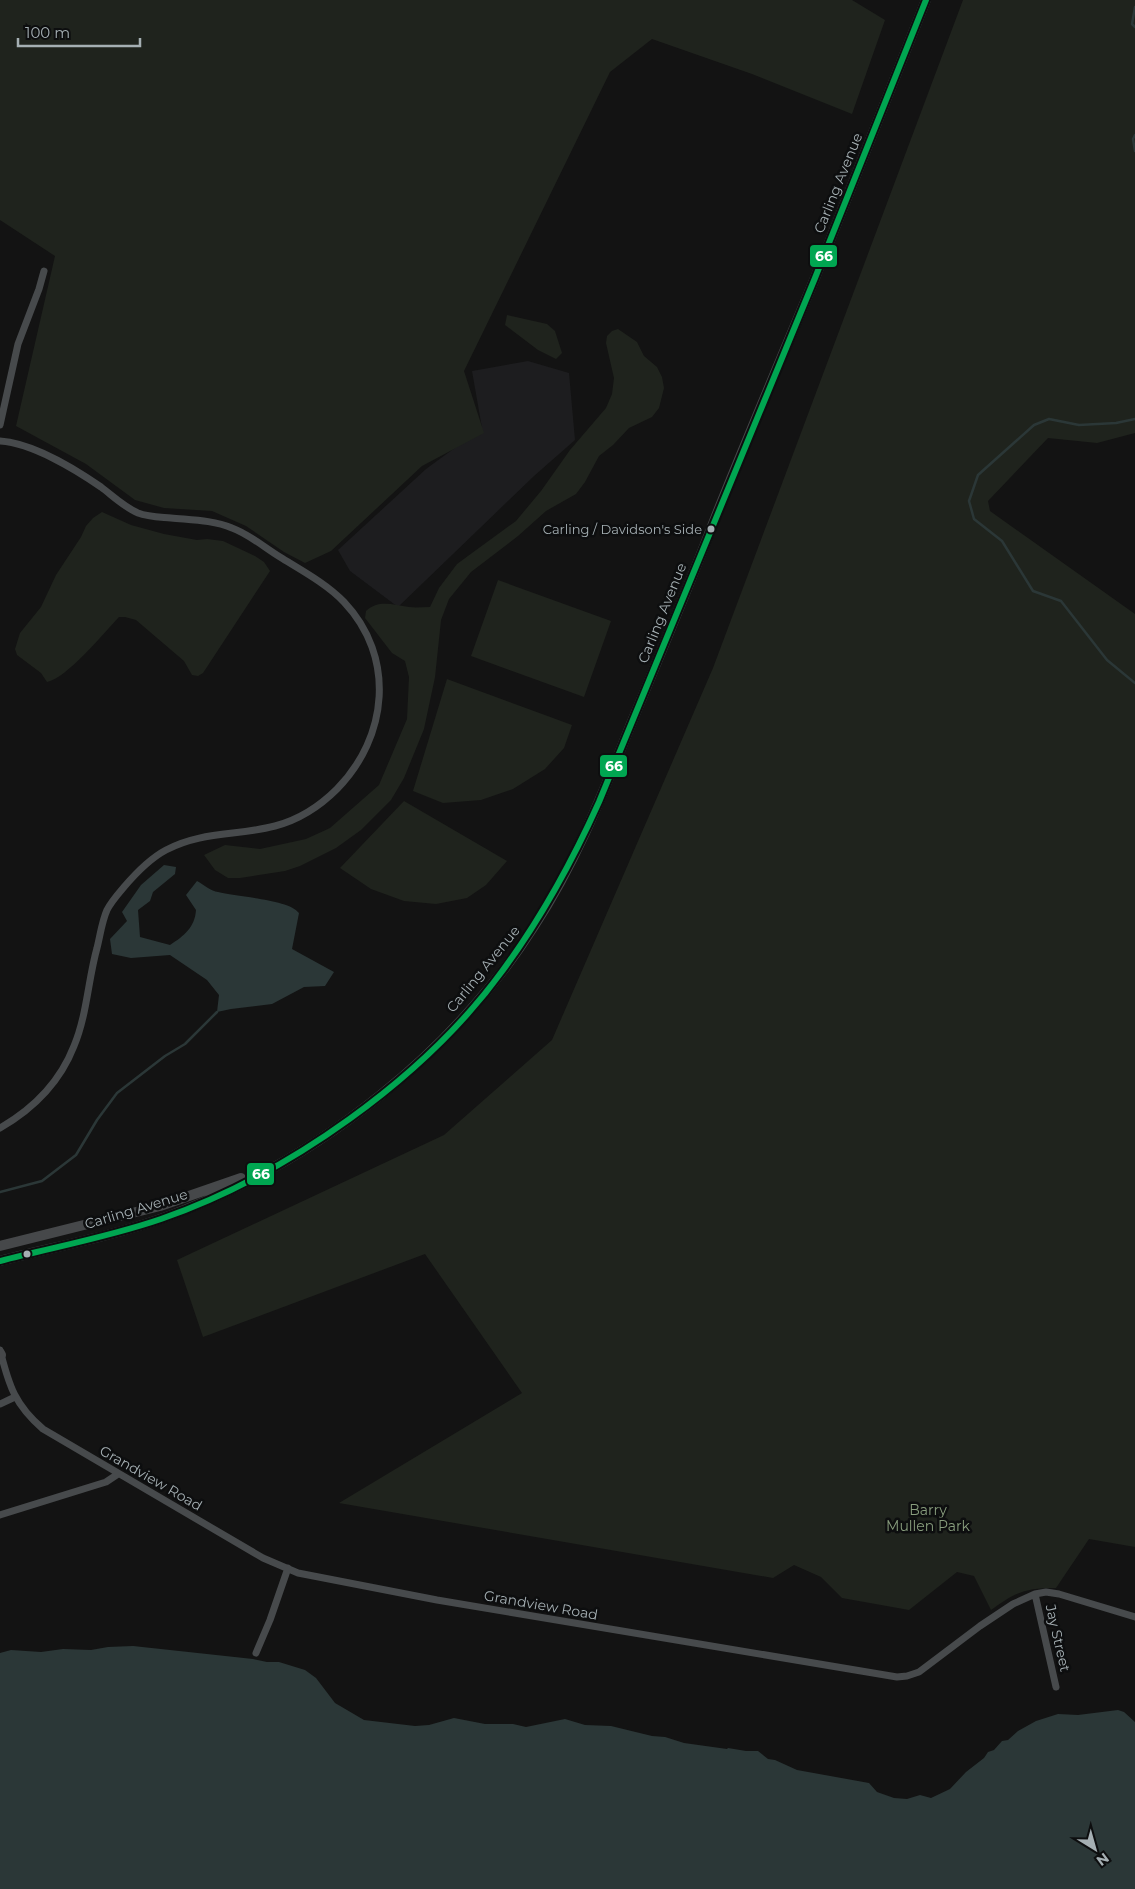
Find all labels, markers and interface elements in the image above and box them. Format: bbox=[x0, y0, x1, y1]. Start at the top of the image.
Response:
scale bar bbox=[18, 15, 140, 47]
text: 100 m bbox=[25, 23, 70, 42]
street label: Carling Avenue bbox=[810, 130, 866, 236]
line badge: 66 bbox=[809, 244, 838, 268]
text: 66 bbox=[815, 247, 833, 265]
place label: Carling / Davidson's Side bbox=[543, 521, 702, 537]
marker: Carling / Davidson's Side bbox=[706, 524, 716, 534]
street label: Carling Avenue bbox=[634, 560, 690, 666]
line badge: 66 bbox=[599, 754, 628, 778]
text: 66 bbox=[605, 757, 623, 775]
street label: Carling Avenue bbox=[442, 922, 524, 1016]
line badge: 66 bbox=[246, 1162, 275, 1186]
text: 66 bbox=[252, 1165, 270, 1183]
street label: Carling Avenue bbox=[82, 1185, 190, 1233]
unlabelled marker bbox=[22, 1249, 32, 1259]
street label: Grandview Road bbox=[97, 1441, 205, 1515]
park label: Barry Mullen Park bbox=[886, 1501, 971, 1535]
street label: Grandview Road bbox=[483, 1586, 599, 1624]
street label: Jay Street bbox=[1041, 1602, 1075, 1674]
north arrow bbox=[1070, 1824, 1120, 1874]
text: N bbox=[1093, 1849, 1113, 1870]

